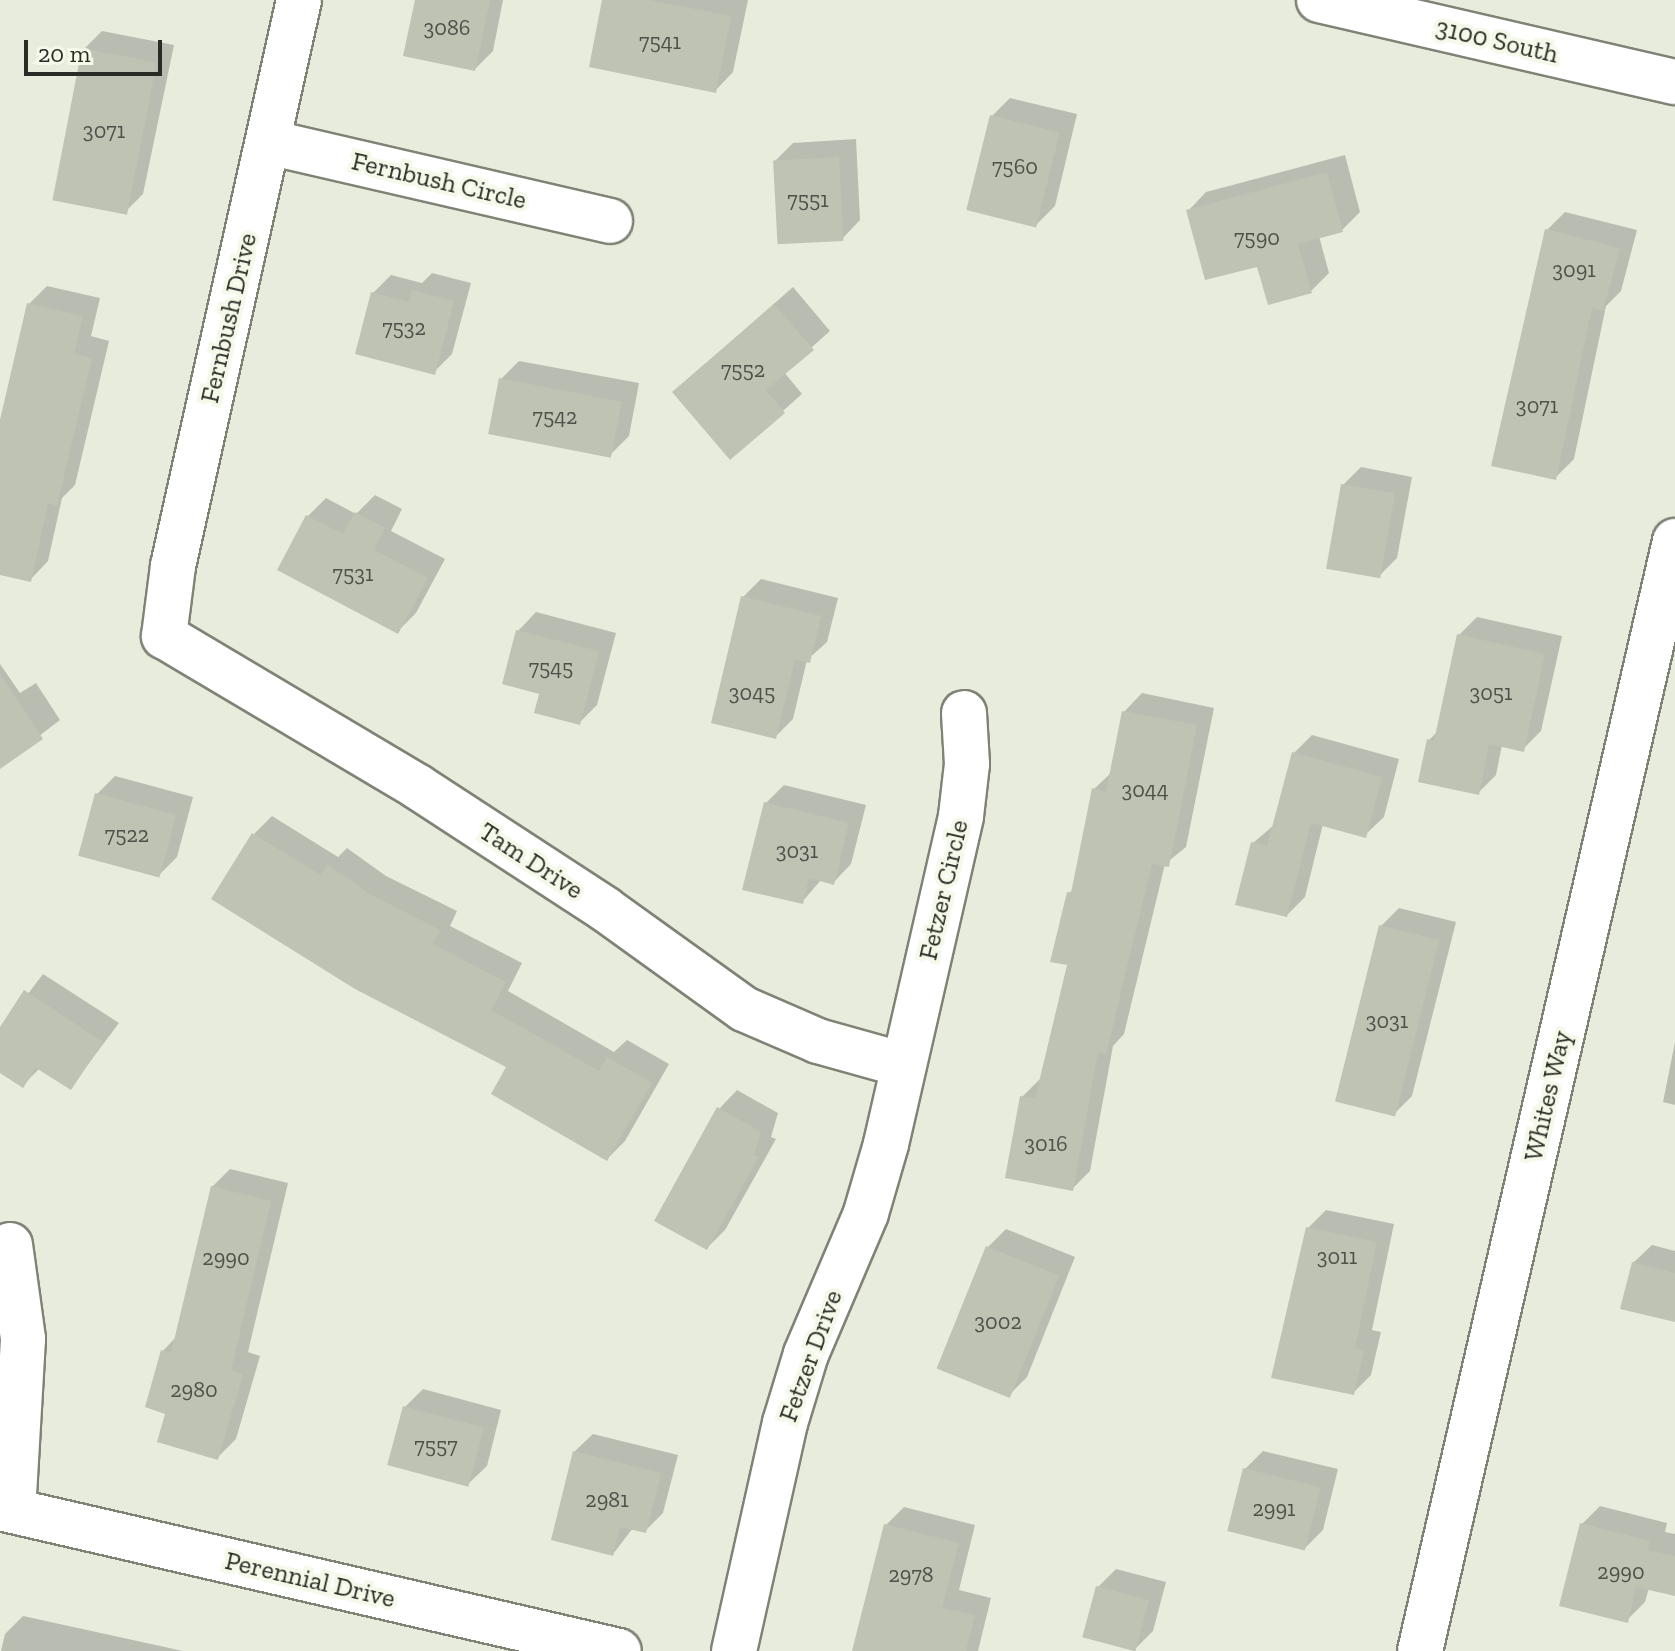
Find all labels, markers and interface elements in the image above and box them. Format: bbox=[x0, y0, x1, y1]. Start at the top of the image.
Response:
street label: 3100 South bbox=[1433, 12, 1561, 70]
house number: 3086 bbox=[424, 15, 470, 41]
scale bar bbox=[28, 24, 166, 74]
house number: 7541 bbox=[639, 29, 681, 55]
text: 20 m bbox=[38, 39, 90, 68]
house number: 3071 bbox=[83, 118, 125, 144]
street label: Fernbush Circle bbox=[349, 146, 529, 216]
house number: 7560 bbox=[992, 154, 1038, 180]
house number: 7551 bbox=[787, 187, 829, 213]
house number: 7590 bbox=[1234, 225, 1280, 251]
street label: Fernbush Drive bbox=[194, 230, 264, 406]
house number: 3091 bbox=[1552, 257, 1596, 283]
house number: 7532 bbox=[382, 315, 426, 341]
house number: 7552 bbox=[721, 357, 765, 383]
house number: 3071 bbox=[1516, 393, 1558, 419]
house number: 7542 bbox=[533, 404, 577, 430]
house number: 7531 bbox=[333, 561, 373, 587]
house number: 7545 bbox=[529, 655, 573, 681]
house number: 3045 bbox=[729, 680, 775, 706]
house number: 3051 bbox=[1469, 680, 1513, 706]
house number: 3044 bbox=[1121, 777, 1169, 803]
street label: Tam Drive bbox=[473, 816, 589, 906]
street label: Fetzer Circle bbox=[913, 817, 975, 963]
house number: 7522 bbox=[105, 822, 149, 848]
house number: 3031 bbox=[776, 838, 818, 864]
house number: 3031 bbox=[1366, 1008, 1408, 1034]
street label: Whites Way bbox=[1518, 1027, 1578, 1165]
house number: 3016 bbox=[1024, 1131, 1068, 1157]
house number: 3011 bbox=[1317, 1244, 1357, 1270]
house number: 2990 bbox=[202, 1245, 250, 1271]
street label: Fetzer Drive bbox=[773, 1286, 849, 1426]
house number: 3002 bbox=[974, 1309, 1022, 1335]
house number: 2980 bbox=[170, 1377, 218, 1403]
house number: 7557 bbox=[414, 1433, 458, 1459]
house number: 2981 bbox=[585, 1487, 629, 1513]
house number: 2991 bbox=[1252, 1496, 1296, 1522]
street label: Perennial Drive bbox=[222, 1545, 398, 1615]
house number: 2990 bbox=[1597, 1559, 1645, 1585]
house number: 2978 bbox=[888, 1562, 934, 1588]

